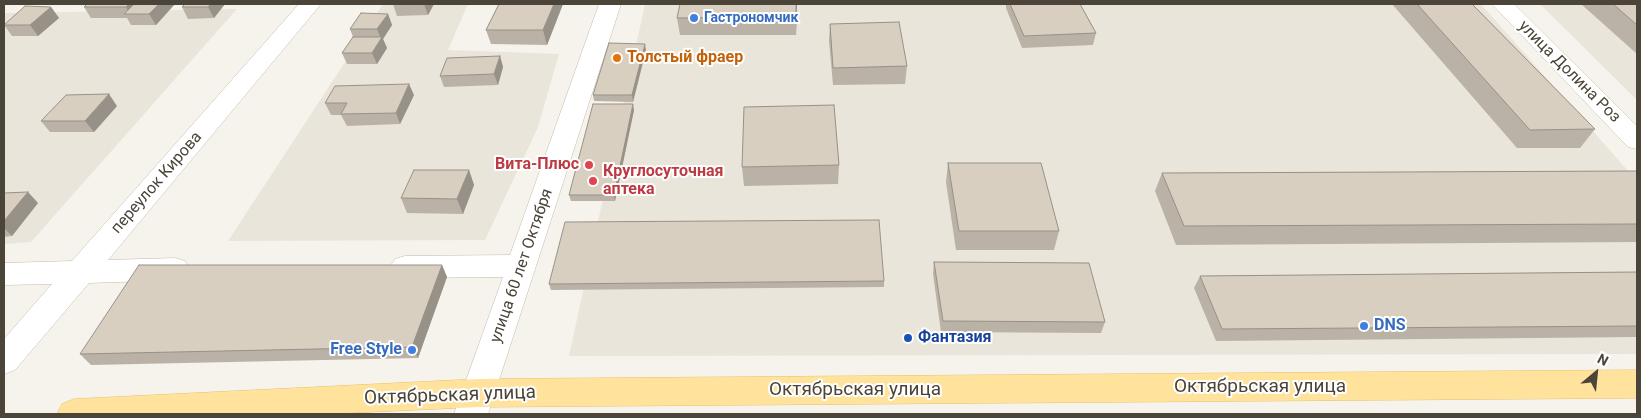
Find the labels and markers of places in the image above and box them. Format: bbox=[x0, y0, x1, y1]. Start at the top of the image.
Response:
place label: Гастрономчик bbox=[704, 10, 798, 26]
marker: Гастрономчик bbox=[688, 12, 700, 24]
place label: Толстый фраер bbox=[627, 48, 743, 68]
marker: Толстый фраер bbox=[611, 52, 623, 64]
place label: Вита-Плюс bbox=[495, 155, 579, 175]
marker: Вита-Плюс bbox=[583, 159, 595, 171]
place label: Круглосуточная аптека bbox=[603, 162, 724, 200]
marker: Круглосуточная аптека bbox=[587, 175, 599, 187]
place label: DNS bbox=[1374, 316, 1406, 336]
marker: DNS bbox=[1358, 320, 1370, 332]
place label: Фантазия bbox=[918, 328, 992, 348]
marker: Фантазия bbox=[902, 332, 914, 344]
place label: Free Style bbox=[330, 340, 402, 360]
marker: Free Style bbox=[406, 344, 418, 356]

